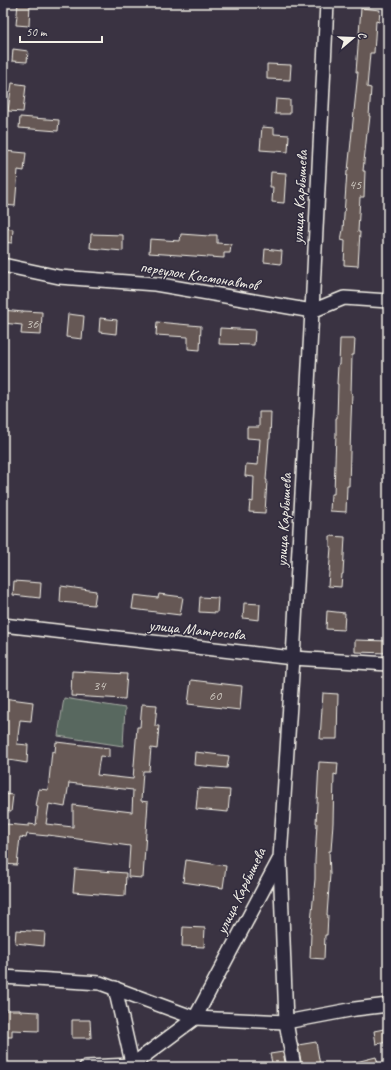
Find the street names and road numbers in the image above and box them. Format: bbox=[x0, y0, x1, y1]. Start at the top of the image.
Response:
street label: улица Карбышева bbox=[288, 148, 313, 245]
street label: переулок Космонавтов bbox=[139, 257, 263, 296]
street label: улица Карбышева bbox=[272, 471, 297, 568]
street label: улица Матросова bbox=[147, 615, 247, 645]
street label: улица Карбышева bbox=[211, 843, 271, 938]

